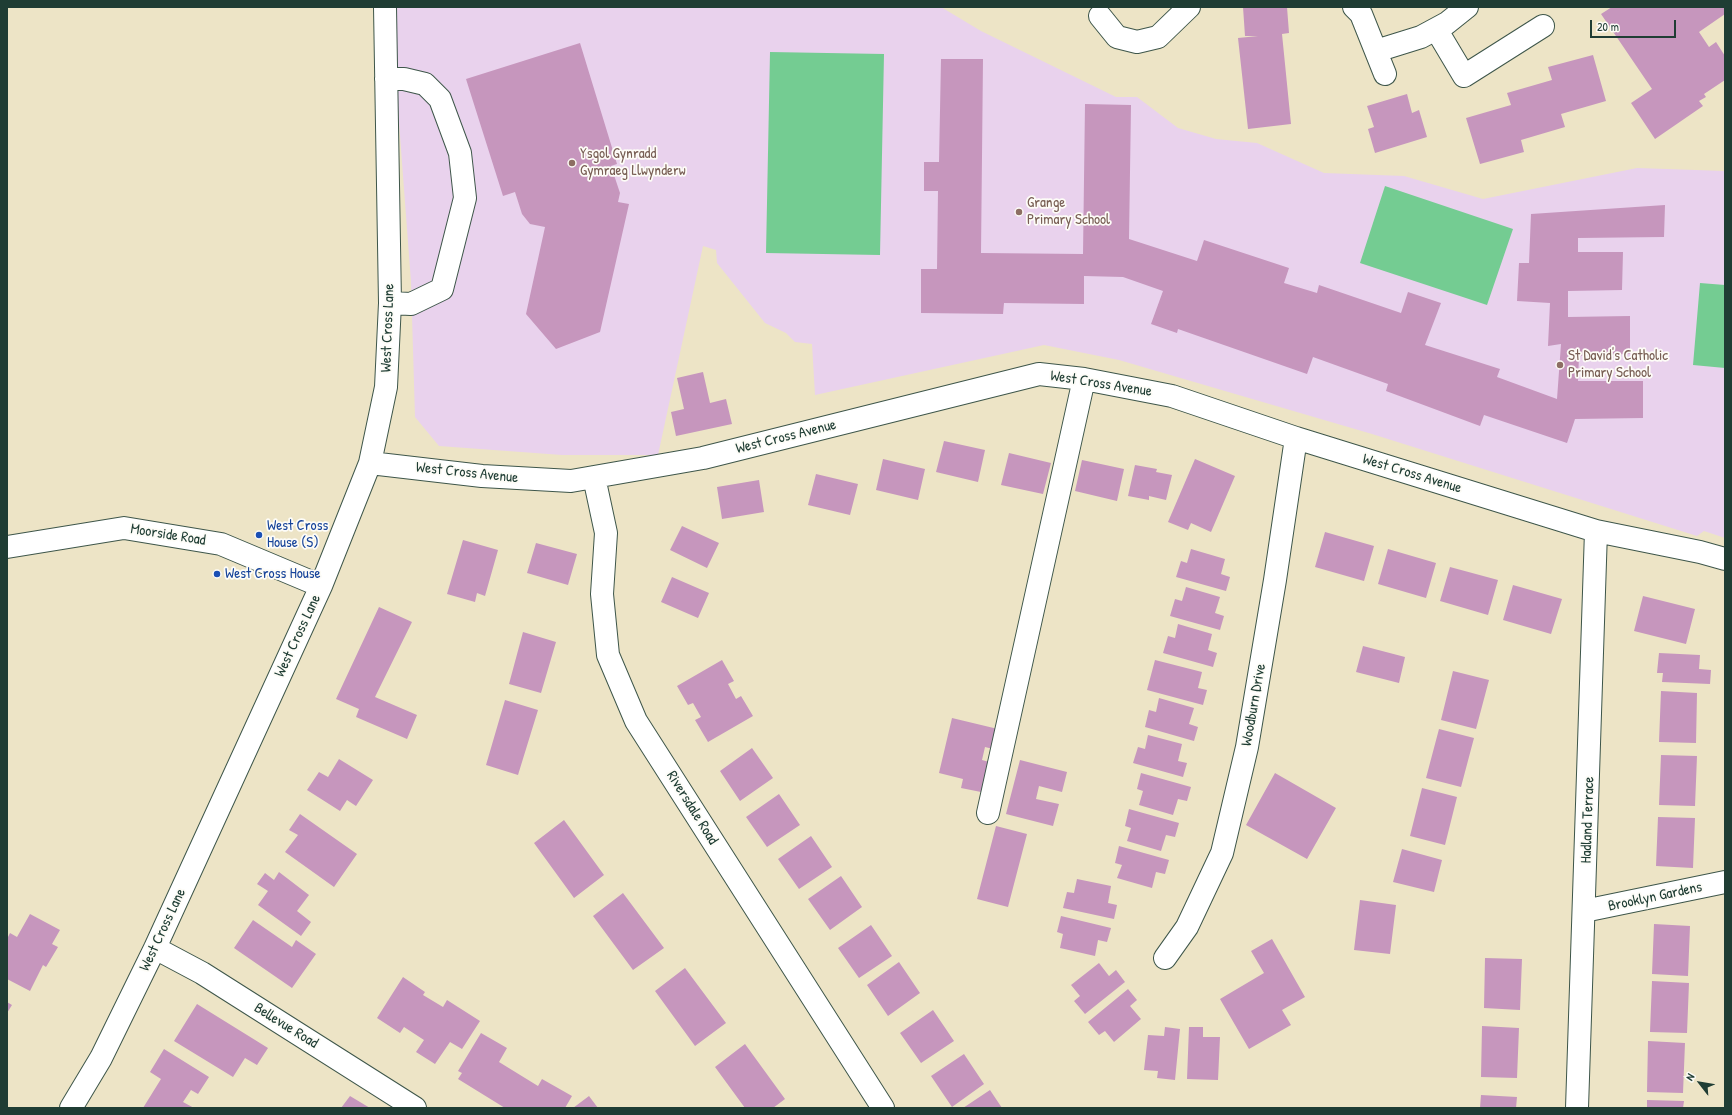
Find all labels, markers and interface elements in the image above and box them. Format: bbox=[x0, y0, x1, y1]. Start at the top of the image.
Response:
scale bar bbox=[1592, 12, 1678, 38]
text: 20 m bbox=[1597, 18, 1619, 35]
place label: Ysgol Gynradd Gymraeg Llwynderw bbox=[580, 145, 686, 180]
marker: Ysgol Gynradd Gymraeg Llwynderw bbox=[567, 158, 577, 168]
place label: Grange Primary School bbox=[1027, 194, 1110, 229]
marker: Grange Primary School bbox=[1014, 207, 1024, 217]
street label: West Cross Lane bbox=[377, 283, 399, 373]
place label: St David's Catholic Primary School bbox=[1568, 347, 1668, 382]
marker: St David's Catholic Primary School bbox=[1555, 360, 1565, 370]
street label: West Cross Avenue bbox=[1049, 367, 1153, 401]
street label: West Cross Avenue bbox=[734, 416, 838, 458]
street label: West Cross Avenue bbox=[1360, 450, 1464, 498]
street label: West Cross Avenue bbox=[415, 459, 519, 487]
place label: West Cross House (S) bbox=[267, 517, 328, 552]
street label: Moorside Road bbox=[129, 520, 207, 550]
marker: West Cross House (S) bbox=[254, 530, 264, 540]
place label: West Cross House bbox=[225, 565, 320, 583]
marker: West Cross House bbox=[212, 569, 222, 579]
street label: West Cross Lane bbox=[271, 592, 325, 680]
street label: Woodburn Drive bbox=[1238, 662, 1270, 748]
street label: Riversdale Road bbox=[662, 768, 722, 848]
street label: Hadland Terrace bbox=[1577, 776, 1599, 864]
street label: Brooklyn Gardens bbox=[1606, 878, 1704, 916]
street label: West Cross Lane bbox=[136, 886, 190, 974]
street label: Bellevue Road bbox=[251, 999, 321, 1053]
north arrow bbox=[1680, 1063, 1720, 1103]
text: N bbox=[1682, 1071, 1697, 1083]

